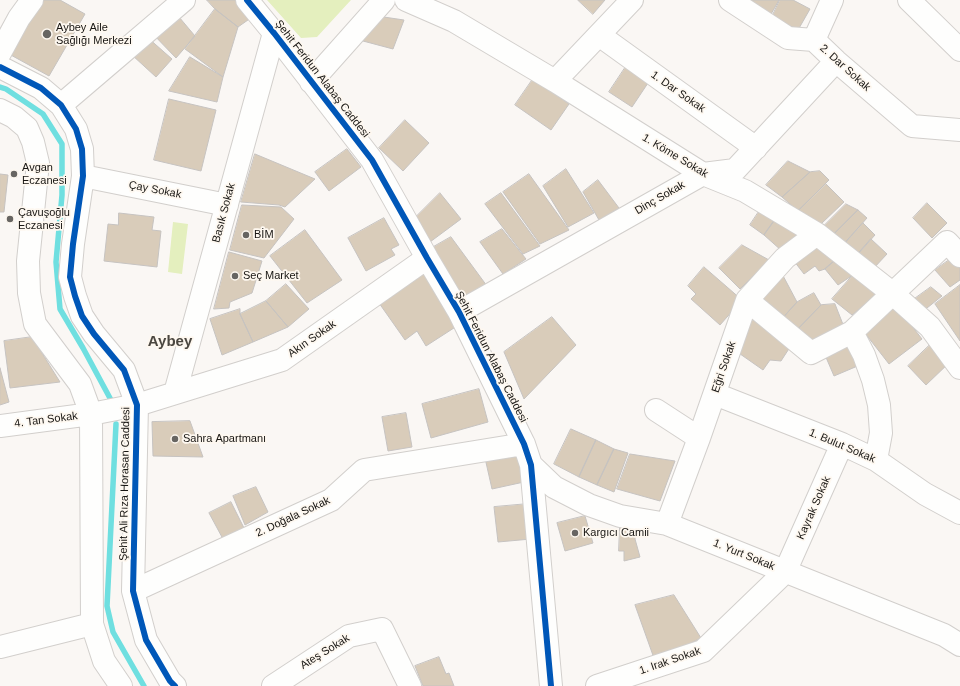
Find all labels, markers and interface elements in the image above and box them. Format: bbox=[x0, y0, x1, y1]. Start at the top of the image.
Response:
street label: Şehit Feridun Alabaş Caddesi bbox=[272, 18, 372, 140]
place label: Aybey Aile Sağlığı Merkezi bbox=[56, 21, 132, 47]
marker: Aybey Aile Sağlığı Merkezi bbox=[41, 28, 53, 40]
street label: 2. Dar Sokak bbox=[817, 42, 873, 94]
street label: 1. Dar Sokak bbox=[648, 68, 708, 116]
street label: 1. Köme Sokak bbox=[640, 131, 710, 181]
place label: Avgan Eczanesi bbox=[22, 161, 67, 187]
marker: Avgan Eczanesi bbox=[9, 169, 19, 179]
street label: Çay Sokak bbox=[128, 178, 182, 202]
street label: Dinç Sokak bbox=[633, 178, 687, 218]
street label: Basık Sokak bbox=[210, 182, 238, 244]
place label: Çavuşoğlu Eczanesi bbox=[18, 206, 70, 232]
marker: Çavuşoğlu Eczanesi bbox=[5, 214, 15, 224]
place label: BİM bbox=[254, 228, 274, 242]
marker: BİM bbox=[241, 230, 251, 240]
place label: Seç Market bbox=[243, 269, 299, 283]
marker: Seç Market bbox=[230, 271, 240, 281]
street label: Şehit Feridun Alabaş Caddesi bbox=[452, 289, 530, 425]
street label: Akın Sokak bbox=[285, 318, 339, 360]
district label: Aybey bbox=[148, 333, 192, 351]
street label: Eğri Sokak bbox=[709, 340, 739, 394]
street label: Şehit Ali Rıza Horasan Caddesi bbox=[117, 407, 133, 561]
street label: 4. Tan Sokak bbox=[14, 410, 78, 430]
street label: 1. Bulut Sokak bbox=[807, 426, 877, 466]
place label: Sahra Apartmanı bbox=[183, 432, 266, 446]
marker: Sahra Apartmanı bbox=[170, 434, 180, 444]
street label: Kayrak Sokak bbox=[794, 474, 834, 542]
street label: 2. Doğala Sokak bbox=[254, 494, 332, 540]
place label: Kargıcı Camii bbox=[583, 526, 649, 540]
marker: Kargıcı Camii bbox=[570, 528, 580, 538]
street label: 1. Yurt Sokak bbox=[711, 537, 777, 573]
street label: Ateş Sokak bbox=[298, 632, 352, 672]
street label: 1. Irak Sokak bbox=[638, 644, 702, 678]

